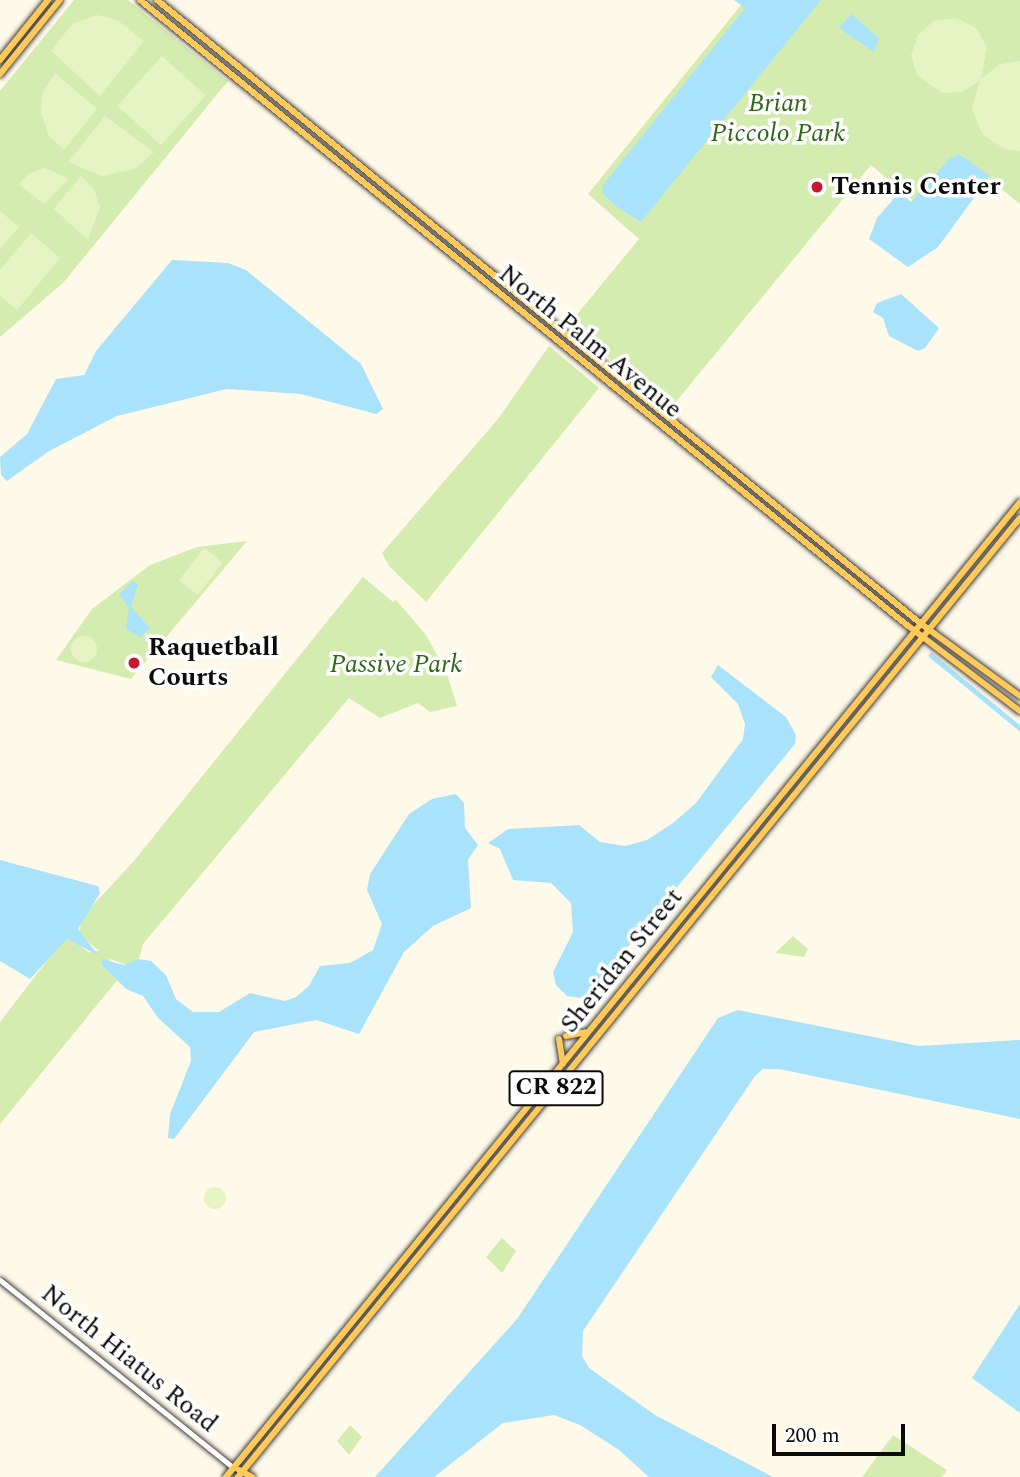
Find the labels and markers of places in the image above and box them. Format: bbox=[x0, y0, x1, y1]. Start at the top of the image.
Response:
place label: Tennis Center bbox=[831, 171, 1001, 203]
marker: Tennis Center bbox=[809, 179, 825, 195]
place label: Raquetball Courts bbox=[148, 632, 279, 694]
marker: Raquetball Courts bbox=[126, 655, 142, 671]

